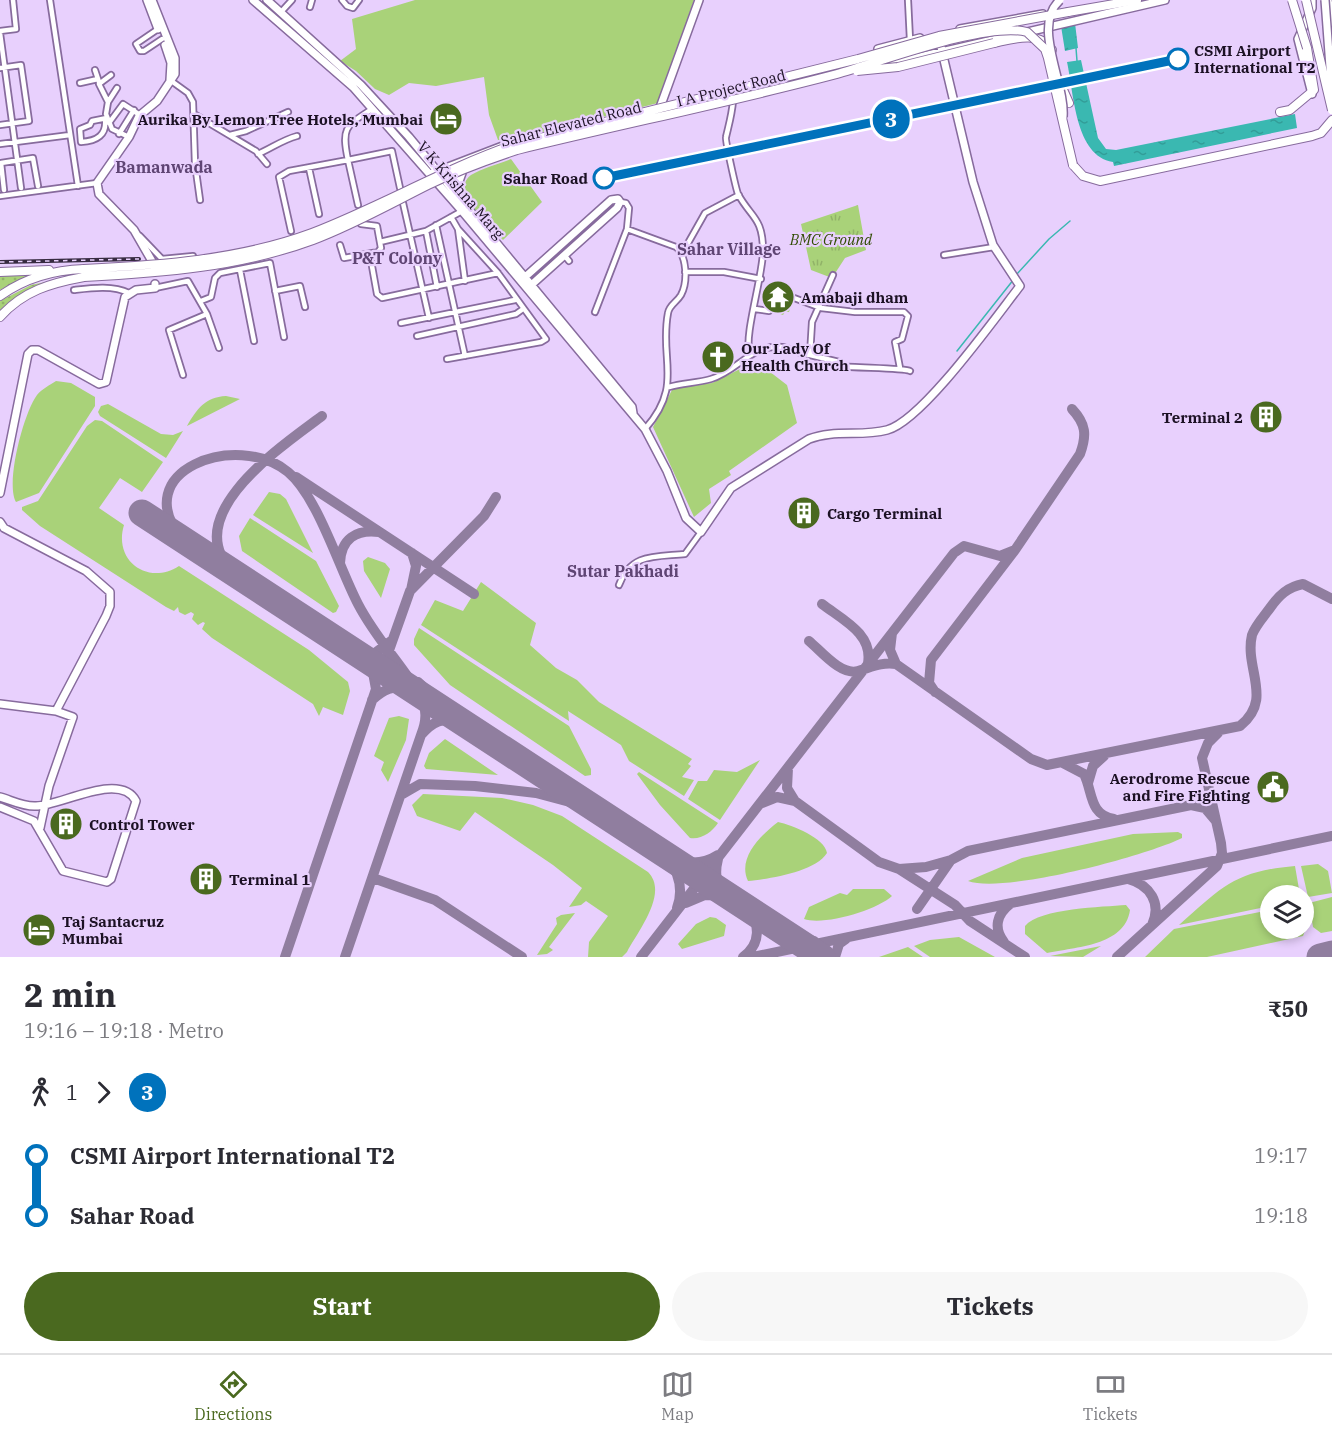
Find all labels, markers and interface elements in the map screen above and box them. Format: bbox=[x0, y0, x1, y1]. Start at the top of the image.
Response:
place label: CSMI Airport International T2 bbox=[1194, 41, 1316, 77]
marker: CSMI Airport International T2 bbox=[1167, 48, 1189, 70]
street label: I A Project Road bbox=[675, 65, 787, 111]
street label: Sahar Elevated Road bbox=[499, 97, 643, 151]
line badge: 3 bbox=[872, 100, 910, 138]
hotel icon: Aurika By Lemon Tree Hotels, Mumbai bbox=[428, 101, 464, 137]
text: 3 bbox=[885, 105, 897, 133]
place label: Aurika By Lemon Tree Hotels, Mumbai bbox=[138, 110, 423, 129]
street label: V K Krishna Marg bbox=[413, 137, 509, 243]
district label: Bamanwada bbox=[115, 157, 213, 177]
marker: Sahar Road bbox=[593, 167, 615, 189]
place label: Sahar Road bbox=[503, 169, 589, 188]
park label: BMC Ground bbox=[789, 230, 873, 249]
district label: Sahar Village bbox=[677, 239, 781, 259]
district label: P&T Colony bbox=[352, 248, 443, 268]
temple icon: Amabaji dham bbox=[760, 279, 796, 315]
place label: Amabaji dham bbox=[801, 288, 909, 307]
church icon: Our Lady Of Health Church bbox=[700, 339, 736, 375]
place label: Our Lady Of Health Church bbox=[741, 339, 849, 375]
building icon: Terminal 2 bbox=[1248, 399, 1284, 435]
place label: Terminal 2 bbox=[1162, 408, 1243, 427]
building icon: Cargo Terminal bbox=[786, 495, 822, 531]
place label: Cargo Terminal bbox=[827, 504, 942, 523]
district label: Sutar Pakhadi bbox=[567, 561, 679, 581]
place label: Aerodrome Rescue and Fire Fighting bbox=[1110, 769, 1250, 805]
public building icon: Aerodrome Rescue and Fire Fighting bbox=[1255, 769, 1291, 805]
building icon: Control Tower bbox=[48, 806, 84, 842]
place label: Control Tower bbox=[89, 815, 195, 834]
building icon: Terminal 1 bbox=[188, 861, 224, 897]
place label: Terminal 1 bbox=[229, 870, 310, 889]
map controls bbox=[1260, 885, 1314, 939]
button: layers bbox=[1260, 885, 1314, 939]
hotel icon: Taj Santacruz Mumbai bbox=[21, 912, 57, 948]
place label: Taj Santacruz Mumbai bbox=[62, 912, 164, 948]
text: 2 min bbox=[24, 973, 116, 1016]
text: ₹50 bbox=[1267, 994, 1308, 1023]
text: 19:16 – 19:18 · Metro bbox=[24, 1017, 224, 1044]
icon: walk bbox=[24, 1076, 57, 1109]
icon: forward bbox=[87, 1076, 120, 1109]
text: 3 bbox=[141, 1078, 154, 1106]
text: 1 bbox=[66, 1079, 78, 1106]
text: CSMI Airport International T2 bbox=[70, 1141, 395, 1170]
text: 19:17 bbox=[1254, 1142, 1308, 1169]
text: Sahar Road bbox=[70, 1201, 194, 1230]
text: 19:18 bbox=[1254, 1202, 1308, 1229]
button: Start bbox=[24, 1272, 660, 1341]
button: Tickets bbox=[672, 1272, 1308, 1341]
tab: Directions bbox=[194, 1368, 272, 1424]
tab: Map bbox=[661, 1368, 694, 1424]
tab: Tickets bbox=[1083, 1368, 1138, 1424]

